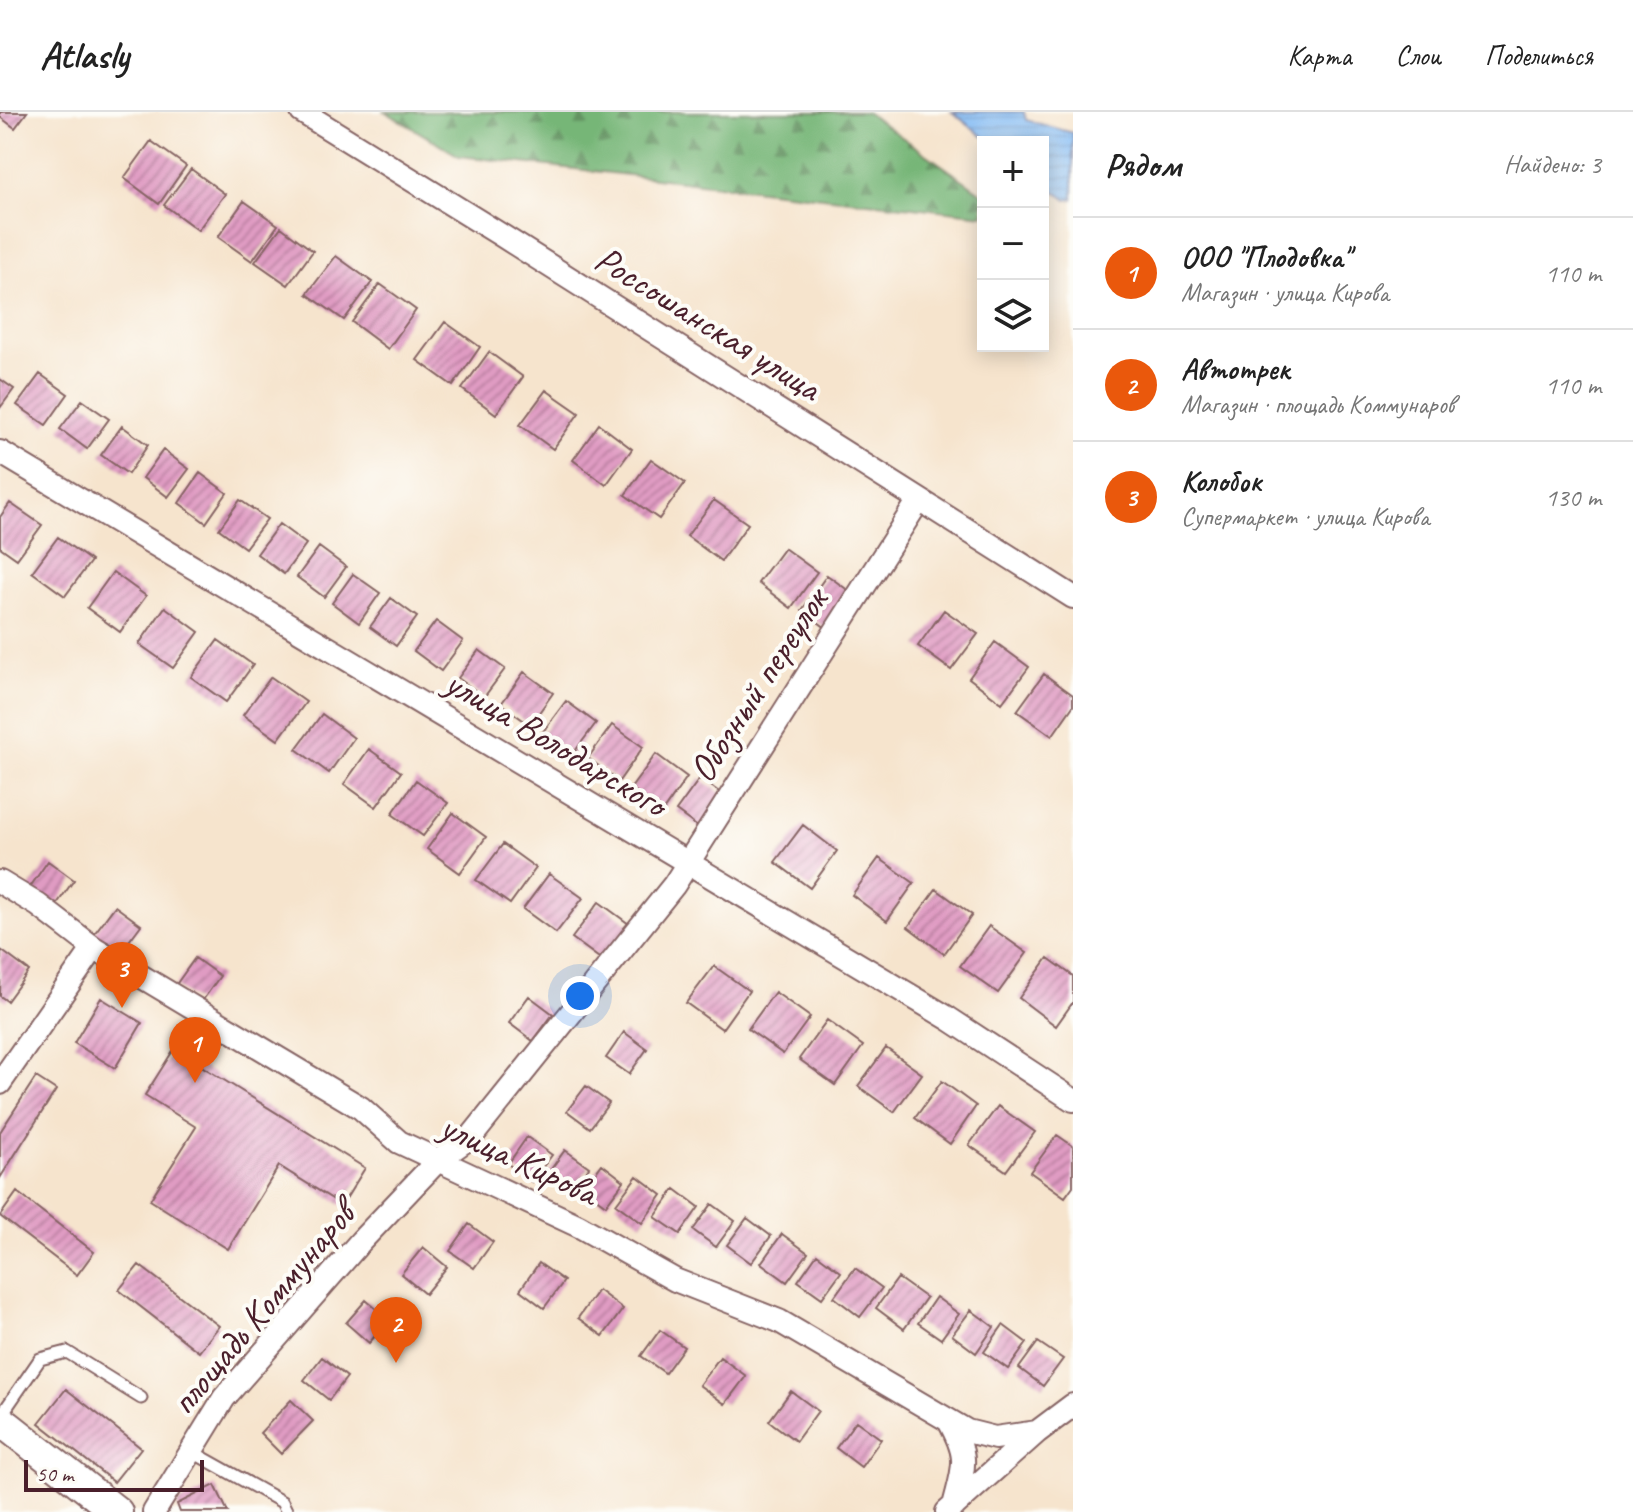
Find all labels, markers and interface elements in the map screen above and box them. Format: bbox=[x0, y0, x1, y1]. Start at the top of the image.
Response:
text: Atlasly bbox=[40, 32, 129, 79]
text: Карта bbox=[1288, 38, 1352, 73]
text: Слои bbox=[1396, 38, 1441, 73]
text: Поделиться bbox=[1485, 38, 1593, 73]
map controls bbox=[977, 136, 1049, 352]
button: + bbox=[977, 136, 1049, 208]
text: Рядом bbox=[1105, 143, 1181, 186]
text: Найдено: 3 bbox=[1504, 148, 1601, 181]
button: − bbox=[977, 208, 1049, 280]
street label: Россошанская улица bbox=[586, 235, 832, 413]
text: ООО "Плодовка" bbox=[1181, 238, 1350, 276]
text: 1 bbox=[1125, 257, 1137, 290]
text: 110 m bbox=[1545, 257, 1601, 290]
text: Магазин · улица Кирова bbox=[1181, 276, 1389, 309]
button: layers bbox=[977, 280, 1049, 352]
text: Автотрек bbox=[1181, 350, 1290, 388]
text: 2 bbox=[1125, 369, 1137, 402]
text: 110 m bbox=[1545, 369, 1601, 402]
text: Магазин · площадь Коммунаров bbox=[1181, 388, 1454, 421]
text: Колобок bbox=[1181, 462, 1262, 500]
text: 3 bbox=[1125, 481, 1137, 514]
text: 130 m bbox=[1545, 481, 1601, 514]
text: Супермаркет · улица Кирова bbox=[1181, 500, 1429, 533]
street label: Обозный переулок bbox=[678, 576, 840, 791]
street label: улица Володарского bbox=[435, 658, 678, 829]
pin: 3 bbox=[96, 942, 148, 1008]
your location bbox=[560, 976, 600, 1016]
pin: 1 bbox=[169, 1017, 221, 1083]
street label: улица Кирова bbox=[431, 1101, 608, 1217]
street label: площадь Коммунаров bbox=[159, 1186, 370, 1424]
pin: 2 bbox=[370, 1297, 422, 1363]
scale bar bbox=[24, 1456, 204, 1492]
text: 50 m bbox=[36, 1460, 73, 1488]

